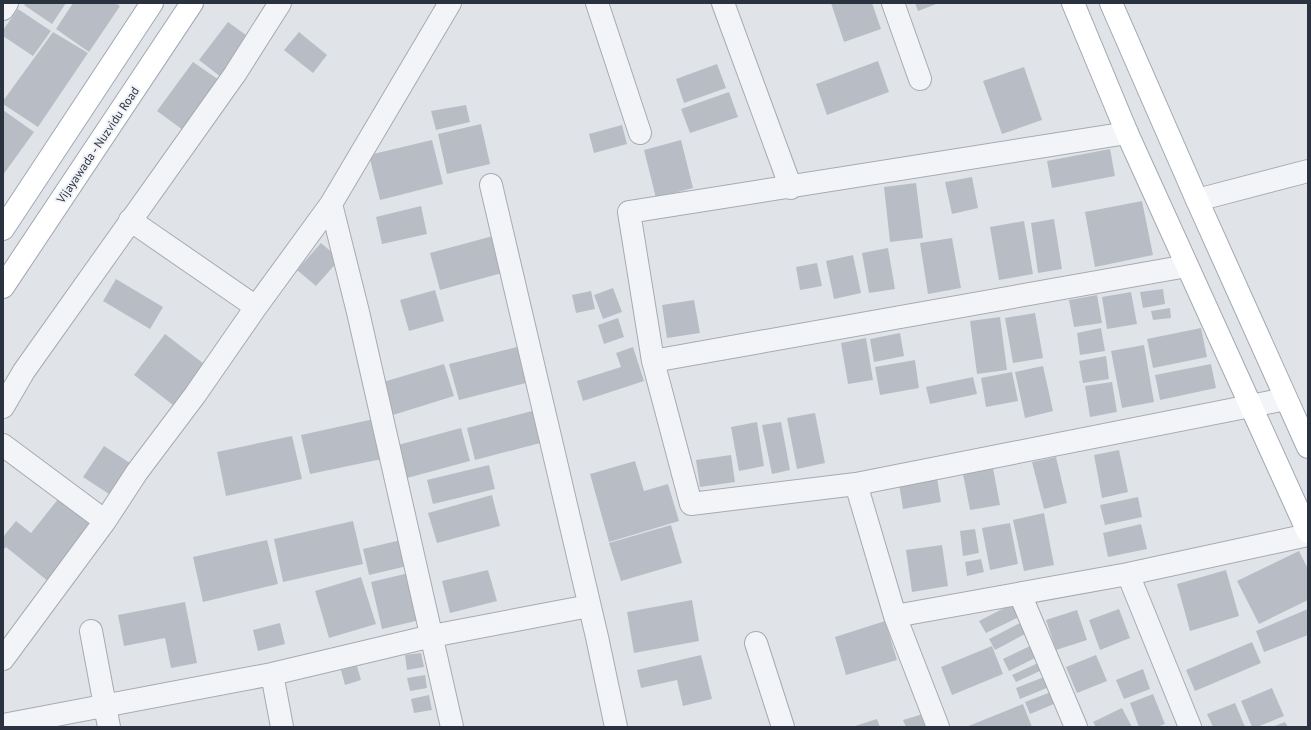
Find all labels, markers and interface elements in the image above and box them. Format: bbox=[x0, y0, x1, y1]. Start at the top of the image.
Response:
street label: Vijayawada - Nuzvidu Road bbox=[52, 84, 142, 207]

